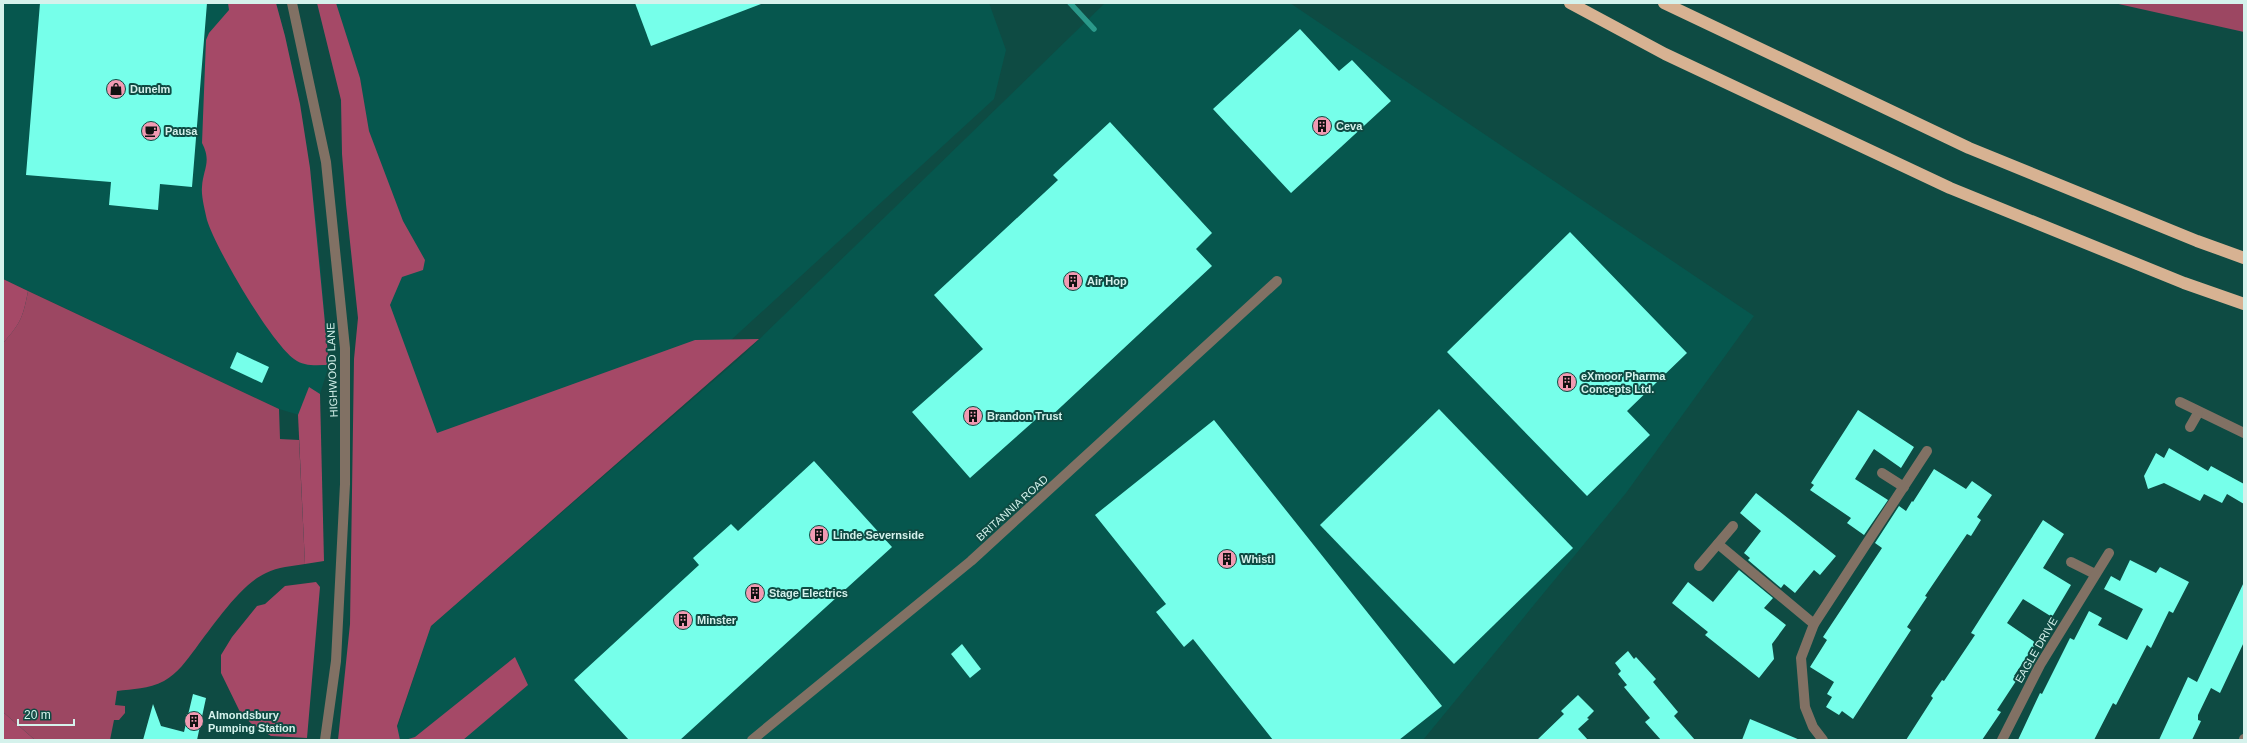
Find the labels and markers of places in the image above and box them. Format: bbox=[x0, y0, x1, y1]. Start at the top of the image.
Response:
shop icon: Dunelm bbox=[105, 78, 127, 100]
place label: Dunelm bbox=[130, 83, 171, 95]
building icon: Ceva bbox=[1311, 115, 1333, 137]
cafe icon: Pausa bbox=[140, 120, 162, 142]
place label: Ceva bbox=[1336, 120, 1363, 132]
place label: Pausa bbox=[165, 125, 198, 137]
building icon: Air Hop bbox=[1062, 270, 1084, 292]
place label: Air Hop bbox=[1087, 275, 1127, 287]
place label: eXmoor Pharma Concepts Ltd. bbox=[1581, 370, 1666, 395]
building icon: eXmoor Pharma Concepts Ltd. bbox=[1556, 371, 1578, 393]
building icon: Brandon Trust bbox=[962, 405, 984, 427]
place label: Brandon Trust bbox=[987, 410, 1063, 422]
building icon: Linde Severnside bbox=[808, 524, 830, 546]
place label: Linde Severnside bbox=[833, 529, 924, 541]
building icon: Whistl bbox=[1216, 548, 1238, 570]
place label: Whistl bbox=[1241, 553, 1274, 565]
building icon: Stage Electrics bbox=[744, 582, 766, 604]
place label: Stage Electrics bbox=[769, 587, 848, 599]
building icon: Minster bbox=[672, 609, 694, 631]
place label: Minster bbox=[697, 614, 737, 626]
place label: Almondsbury Pumping Station bbox=[208, 709, 296, 734]
building icon: Almondsbury Pumping Station bbox=[183, 710, 205, 732]

